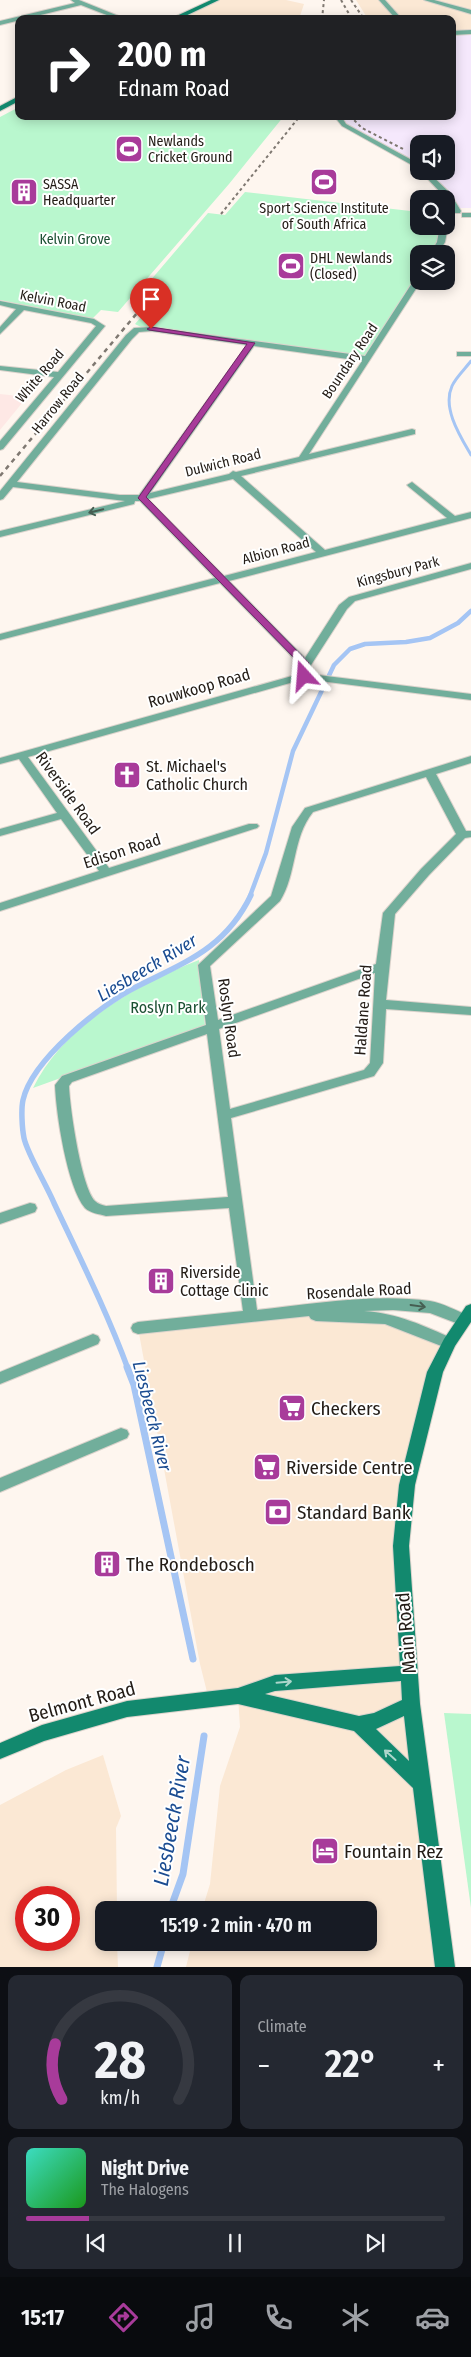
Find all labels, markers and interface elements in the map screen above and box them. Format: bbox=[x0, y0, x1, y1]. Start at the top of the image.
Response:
text: 200 m bbox=[118, 33, 206, 75]
icon: right bbox=[35, 35, 100, 100]
text: Ednam Road bbox=[118, 75, 230, 102]
place label: Newlands Cricket Ground bbox=[148, 133, 233, 166]
sports icon: Newlands Cricket Ground bbox=[114, 134, 144, 164]
map controls bbox=[410, 135, 455, 290]
button: sound bbox=[410, 135, 455, 180]
sports icon: Sport Science Institute of South Africa bbox=[309, 167, 339, 197]
place label: SASSA Headquarter bbox=[43, 176, 115, 209]
building icon: SASSA Headquarter bbox=[9, 177, 39, 207]
button: search bbox=[410, 190, 455, 235]
place label: Sport Science Institute of South Africa bbox=[259, 200, 389, 233]
park label: Kelvin Grove bbox=[39, 231, 111, 248]
button: layers bbox=[410, 245, 455, 290]
place label: DHL Newlands (Closed) bbox=[310, 250, 392, 283]
sports icon: DHL Newlands (Closed) bbox=[276, 251, 306, 281]
pin bbox=[130, 278, 172, 329]
icon: arrive bbox=[137, 285, 165, 313]
street label: Kelvin Road bbox=[18, 286, 88, 316]
street label: Boundary Road bbox=[318, 320, 382, 402]
street label: White Road bbox=[12, 346, 68, 406]
street label: Harrow Road bbox=[28, 369, 88, 437]
street label: Dulwich Road bbox=[183, 445, 263, 481]
one-way arrow bbox=[89, 507, 105, 516]
street label: Albion Road bbox=[240, 534, 312, 568]
street label: Kingsbury Park bbox=[355, 553, 442, 591]
position arrow bbox=[277, 649, 329, 701]
street label: Rouwkoop Road bbox=[146, 664, 252, 712]
street label: Riverside Road bbox=[32, 748, 104, 838]
place label: St. Michael's Catholic Church bbox=[146, 757, 248, 794]
church icon: St. Michael's Catholic Church bbox=[112, 760, 142, 790]
street label: Edison Road bbox=[81, 830, 163, 872]
water label: Liesbeeck River bbox=[93, 929, 202, 1006]
street label: Haldane Road bbox=[350, 964, 376, 1056]
street label: Roslyn Road bbox=[214, 977, 244, 1059]
park label: Roslyn Park bbox=[130, 998, 206, 1017]
place label: Riverside Cottage Clinic bbox=[180, 1263, 269, 1300]
building icon: Riverside Cottage Clinic bbox=[146, 1266, 176, 1296]
street label: Rosendale Road bbox=[306, 1279, 412, 1303]
one-way arrow bbox=[410, 1301, 426, 1311]
water label: Liesbeeck River bbox=[128, 1359, 176, 1474]
supermarket icon: Checkers bbox=[277, 1393, 307, 1423]
place label: Checkers bbox=[311, 1397, 381, 1420]
supermarket icon: Riverside Centre bbox=[252, 1452, 282, 1482]
place label: Riverside Centre bbox=[286, 1456, 413, 1479]
bank icon: Standard Bank bbox=[263, 1497, 293, 1527]
place label: Standard Bank bbox=[297, 1501, 411, 1524]
building icon: The Rondebosch bbox=[92, 1549, 122, 1579]
place label: The Rondebosch bbox=[126, 1553, 255, 1576]
street label: Main Road bbox=[391, 1591, 421, 1675]
street label: Belmont Road bbox=[26, 1677, 138, 1727]
one-way arrow bbox=[276, 1677, 292, 1687]
one-way arrow bbox=[383, 1749, 396, 1760]
water label: Liesbeeck River bbox=[148, 1753, 196, 1888]
hotel icon: Fountain Rez bbox=[310, 1836, 340, 1866]
place label: Fountain Rez bbox=[344, 1840, 444, 1863]
speed limit sign: 30 bbox=[15, 1886, 80, 1951]
text: 15:19 · 2 min · 470 m bbox=[160, 1914, 312, 1937]
text: Climate bbox=[258, 2017, 307, 2036]
text: 28 bbox=[93, 2029, 146, 2092]
text: 22° bbox=[325, 2041, 378, 2087]
text: − bbox=[258, 2049, 270, 2082]
text: + bbox=[432, 2049, 445, 2082]
text: km/h bbox=[100, 2087, 140, 2109]
text: Night Drive bbox=[101, 2157, 189, 2180]
text: The Halogens bbox=[101, 2180, 189, 2199]
icon: previous bbox=[82, 2229, 110, 2257]
icon: pause bbox=[221, 2229, 249, 2257]
icon: next bbox=[361, 2229, 389, 2257]
icon: directions bbox=[106, 2300, 141, 2335]
icon: music bbox=[183, 2300, 218, 2335]
icon: phone bbox=[261, 2300, 296, 2335]
icon: climate bbox=[338, 2300, 373, 2335]
icon: car bbox=[415, 2300, 450, 2335]
text: 15:17 bbox=[21, 2304, 64, 2331]

